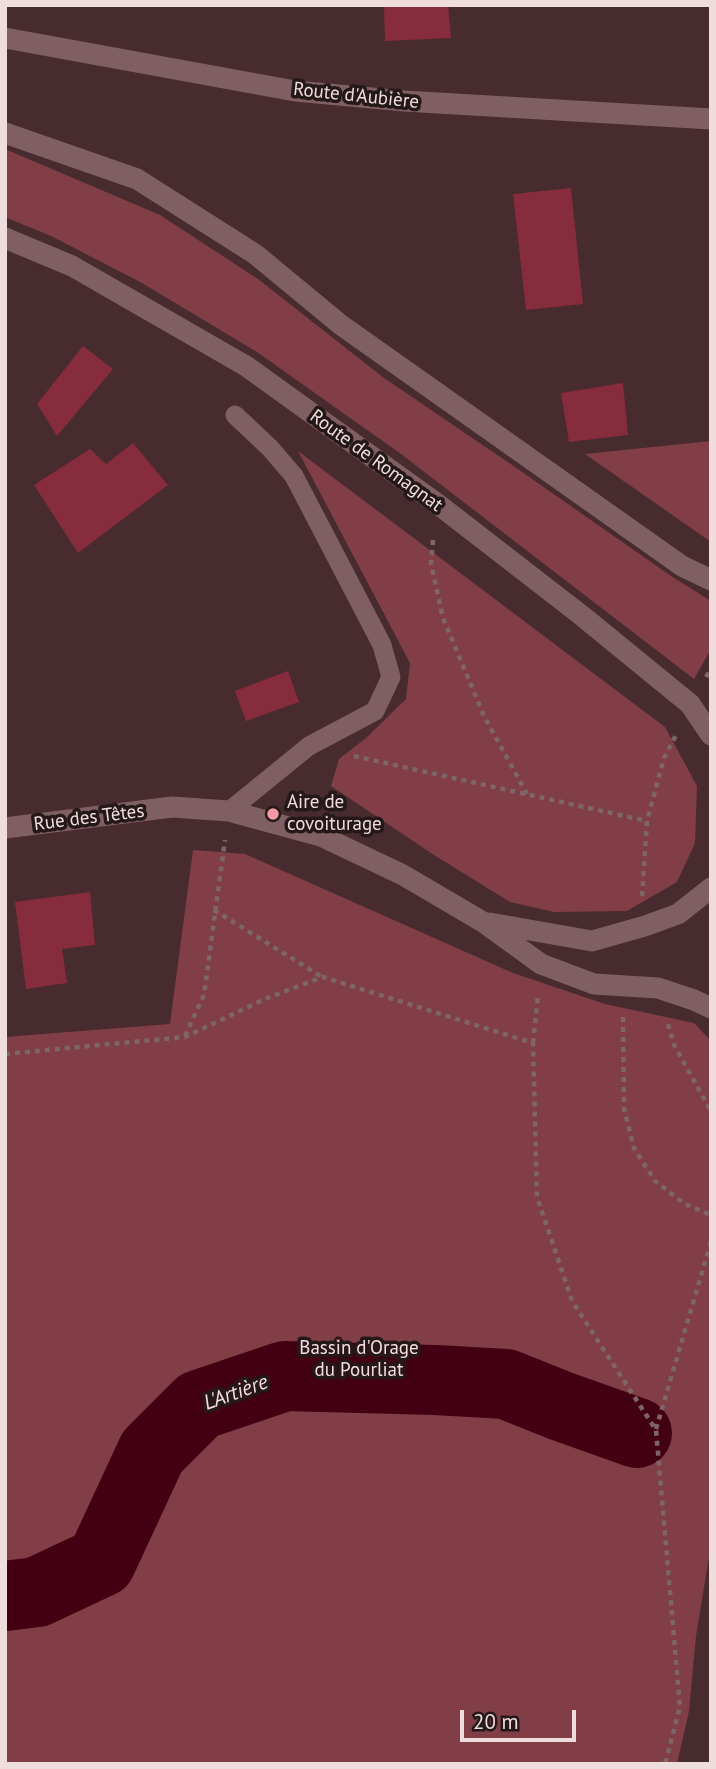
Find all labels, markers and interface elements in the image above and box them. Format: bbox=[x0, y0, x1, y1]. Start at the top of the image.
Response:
street label: Route d'Aubière bbox=[292, 78, 420, 114]
street label: Route de Romagnat bbox=[305, 405, 447, 517]
place label: Aire de covoiturage bbox=[287, 792, 382, 836]
street label: Rue des Têtes bbox=[32, 800, 146, 836]
marker: Aire de covoiturage bbox=[265, 806, 281, 822]
park label: Bassin d'Orage du Pourliat bbox=[299, 1338, 419, 1382]
water label: L'Artière bbox=[200, 1370, 272, 1416]
scale bar bbox=[464, 1696, 580, 1740]
text: 20 m bbox=[473, 1708, 519, 1735]

